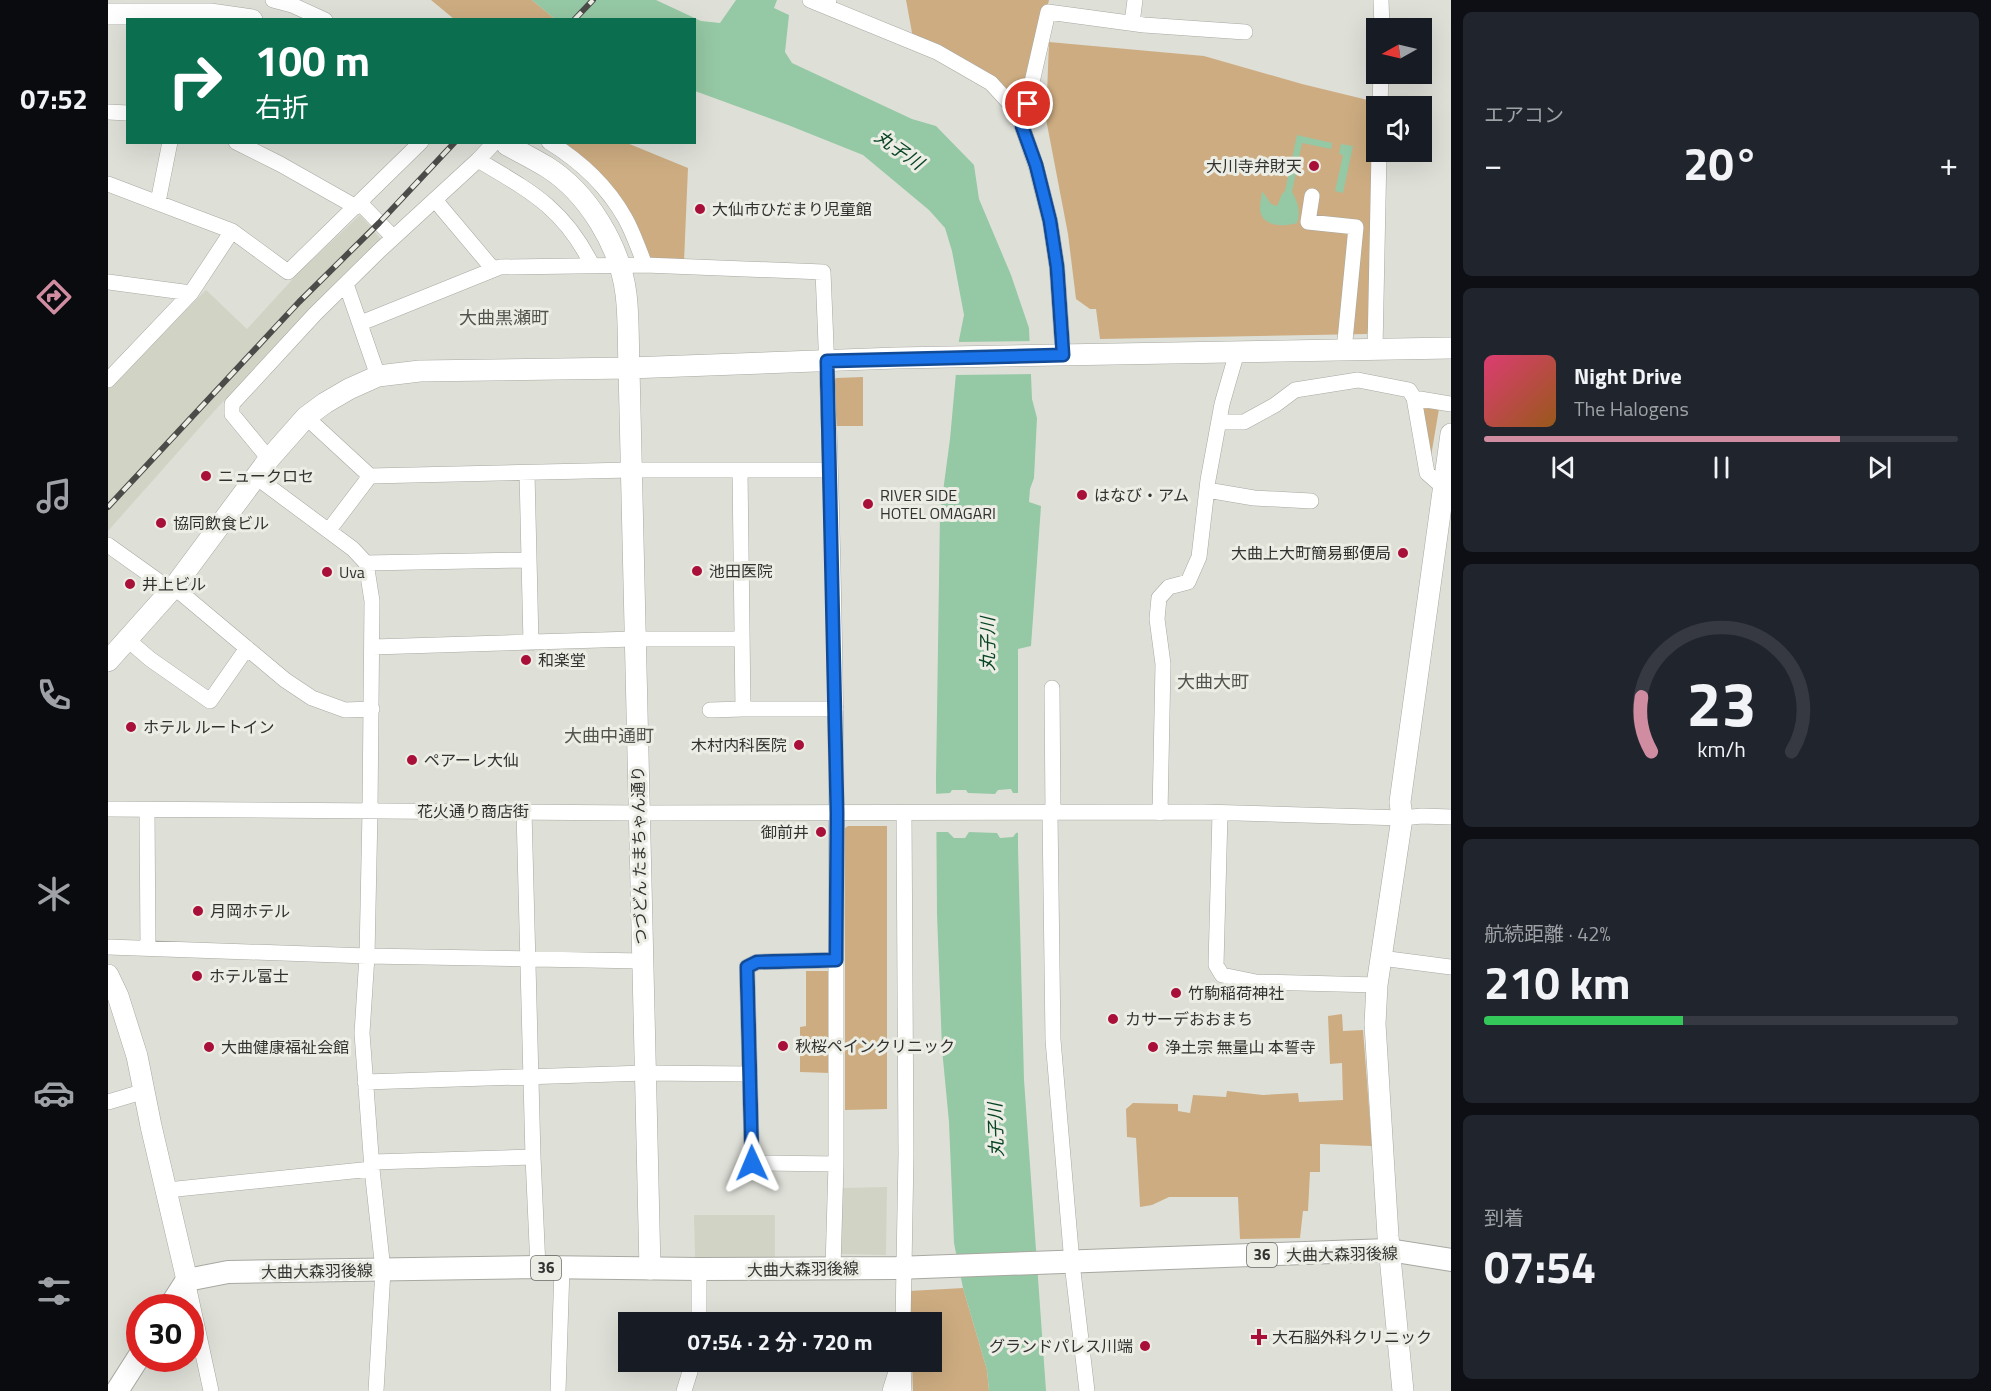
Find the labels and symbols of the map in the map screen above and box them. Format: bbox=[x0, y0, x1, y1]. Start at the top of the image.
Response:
north arrow bbox=[1366, 18, 1432, 84]
pin bbox=[1002, 78, 1053, 129]
water label: 丸子川 bbox=[869, 123, 931, 177]
place label: 大川寺弁財天 bbox=[1206, 154, 1302, 178]
marker: 大川寺弁財天 bbox=[1307, 159, 1321, 173]
place label: 大仙市ひだまり児童館 bbox=[712, 197, 872, 221]
marker: 大仙市ひだまり児童館 bbox=[693, 202, 707, 216]
district label: 大曲黒瀬町 bbox=[459, 304, 549, 331]
place label: ニュークロセ bbox=[218, 464, 314, 488]
marker: ニュークロセ bbox=[199, 469, 213, 483]
place label: RIVER SIDE HOTEL OMAGARI bbox=[880, 483, 996, 525]
place label: はなび・アム bbox=[1094, 483, 1189, 507]
marker: はなび・アム bbox=[1075, 488, 1089, 502]
marker: RIVER SIDE HOTEL OMAGARI bbox=[861, 497, 875, 511]
place label: 協同飲食ビル bbox=[173, 511, 269, 535]
marker: 協同飲食ビル bbox=[154, 516, 168, 530]
place label: 大曲上大町簡易郵便局 bbox=[1231, 541, 1391, 565]
marker: 大曲上大町簡易郵便局 bbox=[1396, 546, 1410, 560]
place label: 池田医院 bbox=[709, 559, 773, 583]
place label: Uva bbox=[339, 560, 365, 584]
marker: 池田医院 bbox=[690, 564, 704, 578]
marker: Uva bbox=[320, 565, 334, 579]
place label: 井上ビル bbox=[142, 572, 206, 596]
marker: 井上ビル bbox=[123, 577, 137, 591]
water label: 丸子川 bbox=[974, 615, 1001, 671]
place label: 和楽堂 bbox=[538, 648, 586, 672]
marker: 和楽堂 bbox=[519, 653, 533, 667]
district label: 大曲大町 bbox=[1177, 668, 1249, 695]
place label: ホテル ルートイン bbox=[143, 715, 275, 739]
marker: ホテル ルートイン bbox=[124, 720, 138, 734]
district label: 大曲中通町 bbox=[564, 722, 654, 749]
place label: 木村内科医院 bbox=[691, 733, 787, 757]
marker: 木村内科医院 bbox=[792, 738, 806, 752]
place label: ペアーレ大仙 bbox=[424, 748, 519, 772]
marker: ペアーレ大仙 bbox=[405, 753, 419, 767]
street label: つづどん たまちゃん通り bbox=[625, 765, 653, 945]
street label: 花火通り商店街 bbox=[417, 799, 529, 823]
place label: 御前井 bbox=[761, 820, 809, 844]
marker: 御前井 bbox=[814, 825, 828, 839]
place label: 月岡ホテル bbox=[210, 899, 290, 923]
marker: 月岡ホテル bbox=[191, 904, 205, 918]
place label: ホテル富士 bbox=[209, 964, 289, 988]
marker: ホテル富士 bbox=[190, 969, 204, 983]
place label: 竹駒稲荷神社 bbox=[1188, 981, 1284, 1005]
marker: 竹駒稲荷神社 bbox=[1169, 986, 1183, 1000]
place label: カサーデおおまち bbox=[1125, 1007, 1253, 1031]
marker: カサーデおおまち bbox=[1106, 1012, 1120, 1026]
place label: 秋桜ペインクリニック bbox=[795, 1034, 955, 1058]
place label: 大曲健康福祉会館 bbox=[221, 1035, 349, 1059]
place label: 浄土宗 無量山 本誓寺 bbox=[1165, 1035, 1316, 1059]
marker: 秋桜ペインクリニック bbox=[776, 1039, 790, 1053]
marker: 大曲健康福祉会館 bbox=[202, 1040, 216, 1054]
marker: 浄土宗 無量山 本誓寺 bbox=[1146, 1040, 1160, 1054]
water label: 丸子川 bbox=[981, 1101, 1010, 1157]
position arrow bbox=[720, 1131, 784, 1195]
street label: 大曲大森羽後線 bbox=[1286, 1241, 1398, 1267]
road number: 36 bbox=[1247, 1243, 1277, 1267]
road number: 36 bbox=[531, 1256, 561, 1280]
street label: 大曲大森羽後線 bbox=[747, 1256, 859, 1282]
street label: 大曲大森羽後線 bbox=[261, 1258, 373, 1284]
speed limit sign: 30 bbox=[126, 1294, 204, 1372]
place label: 大石脳外科クリニック bbox=[1272, 1325, 1432, 1349]
marker: 大石脳外科クリニック bbox=[1250, 1328, 1268, 1346]
place label: グランドパレス川端 bbox=[989, 1334, 1133, 1358]
marker: グランドパレス川端 bbox=[1138, 1339, 1152, 1353]

